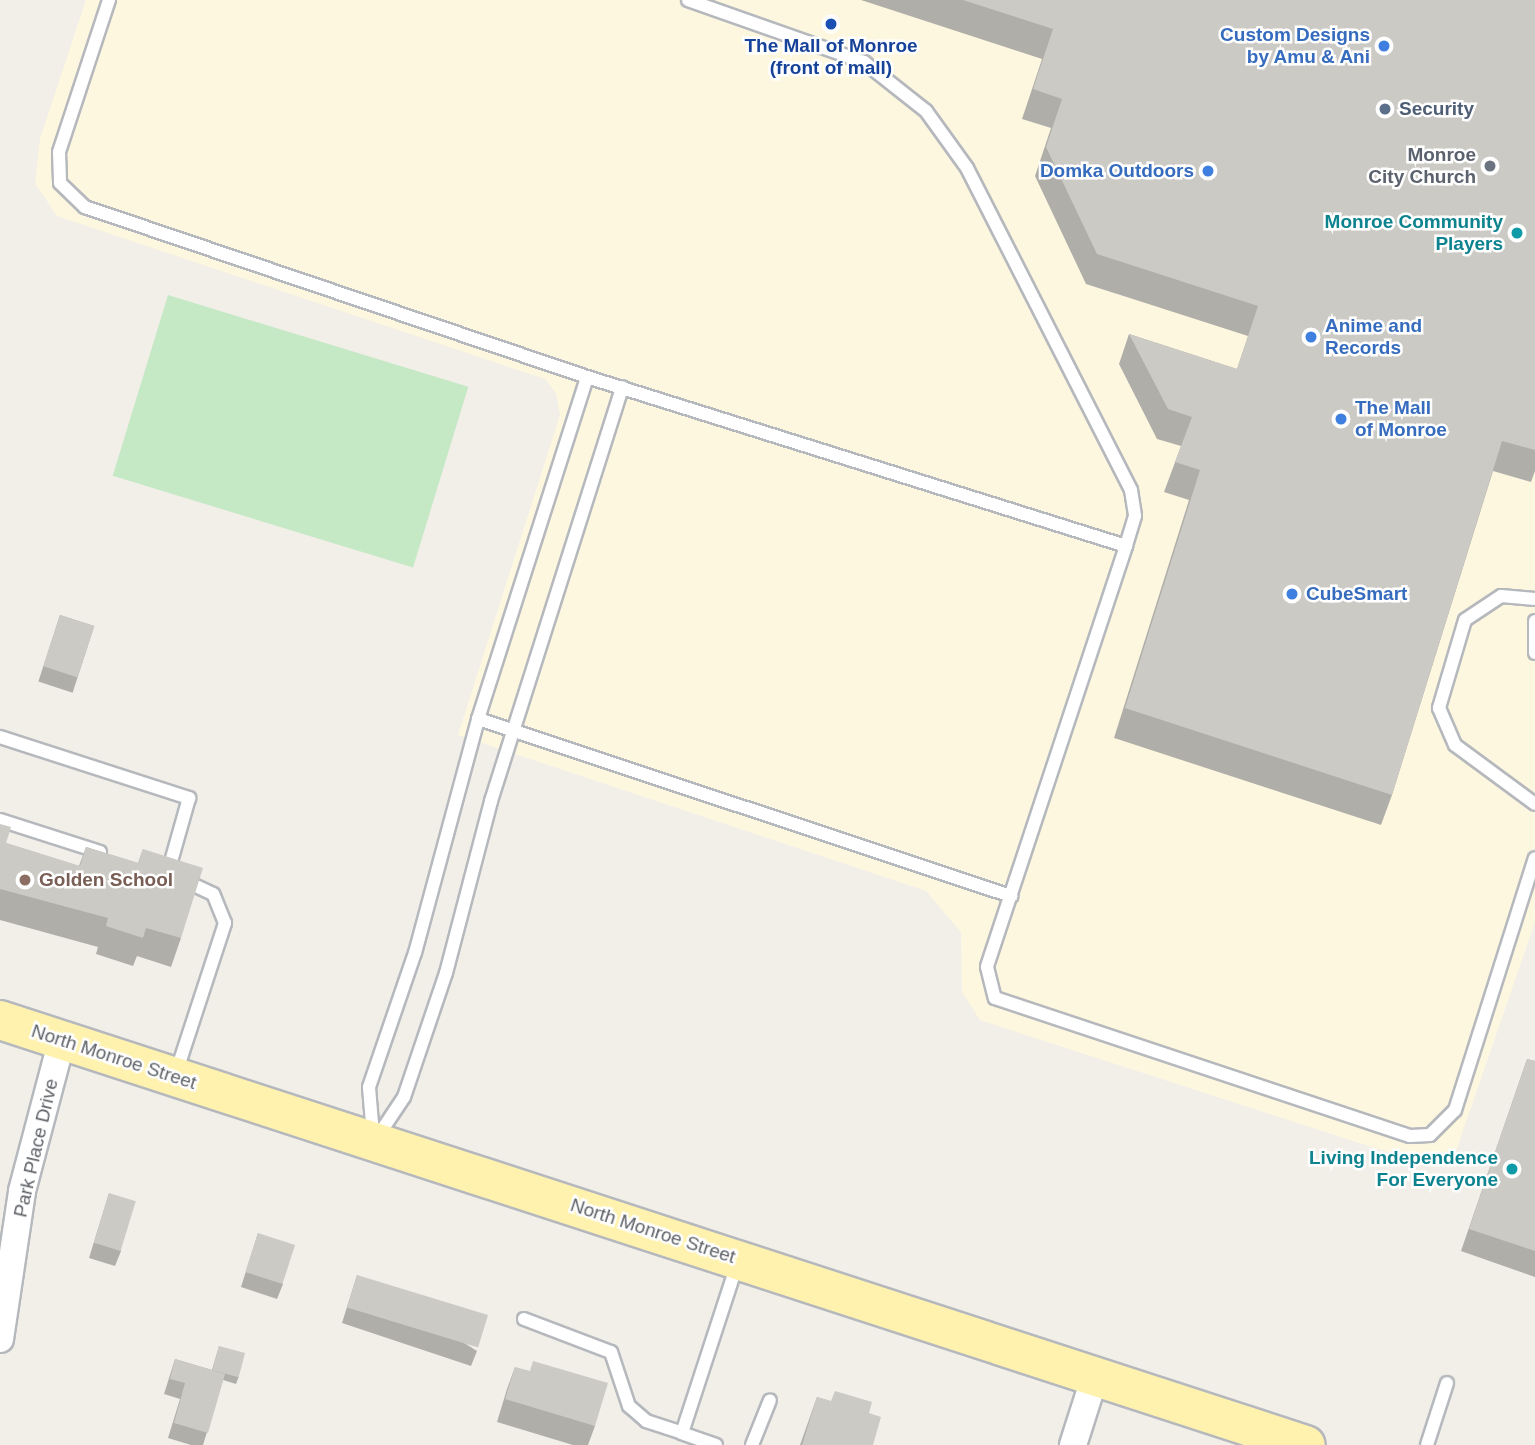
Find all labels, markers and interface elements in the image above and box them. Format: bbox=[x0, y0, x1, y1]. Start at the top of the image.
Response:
marker: The Mall of Monroe (front of mall) bbox=[823, 16, 839, 32]
place label: Custom Designs by Amu & Ani bbox=[1220, 24, 1370, 68]
place label: The Mall of Monroe (front of mall) bbox=[744, 35, 918, 79]
marker: Custom Designs by Amu & Ani bbox=[1376, 38, 1392, 54]
place label: Security bbox=[1399, 98, 1474, 120]
marker: Security bbox=[1377, 101, 1393, 117]
place label: Monroe City Church bbox=[1368, 144, 1476, 188]
marker: Monroe City Church bbox=[1482, 158, 1498, 174]
place label: Domka Outdoors bbox=[1040, 160, 1194, 182]
marker: Domka Outdoors bbox=[1200, 163, 1216, 179]
place label: Monroe Community Players bbox=[1325, 211, 1503, 255]
marker: Monroe Community Players bbox=[1509, 225, 1525, 241]
place label: Anime and Records bbox=[1325, 315, 1422, 359]
marker: Anime and Records bbox=[1303, 329, 1319, 345]
place label: The Mall of Monroe bbox=[1355, 397, 1447, 441]
marker: The Mall of Monroe bbox=[1333, 411, 1349, 427]
place label: CubeSmart bbox=[1306, 583, 1407, 605]
marker: CubeSmart bbox=[1284, 586, 1300, 602]
place label: Golden School bbox=[39, 869, 173, 891]
marker: Golden School bbox=[17, 872, 33, 888]
street label: North Monroe Street bbox=[29, 1020, 199, 1094]
street label: Park Place Drive bbox=[9, 1077, 63, 1219]
place label: Living Independence For Everyone bbox=[1309, 1147, 1498, 1191]
marker: Living Independence For Everyone bbox=[1504, 1161, 1520, 1177]
street label: North Monroe Street bbox=[568, 1194, 738, 1268]

